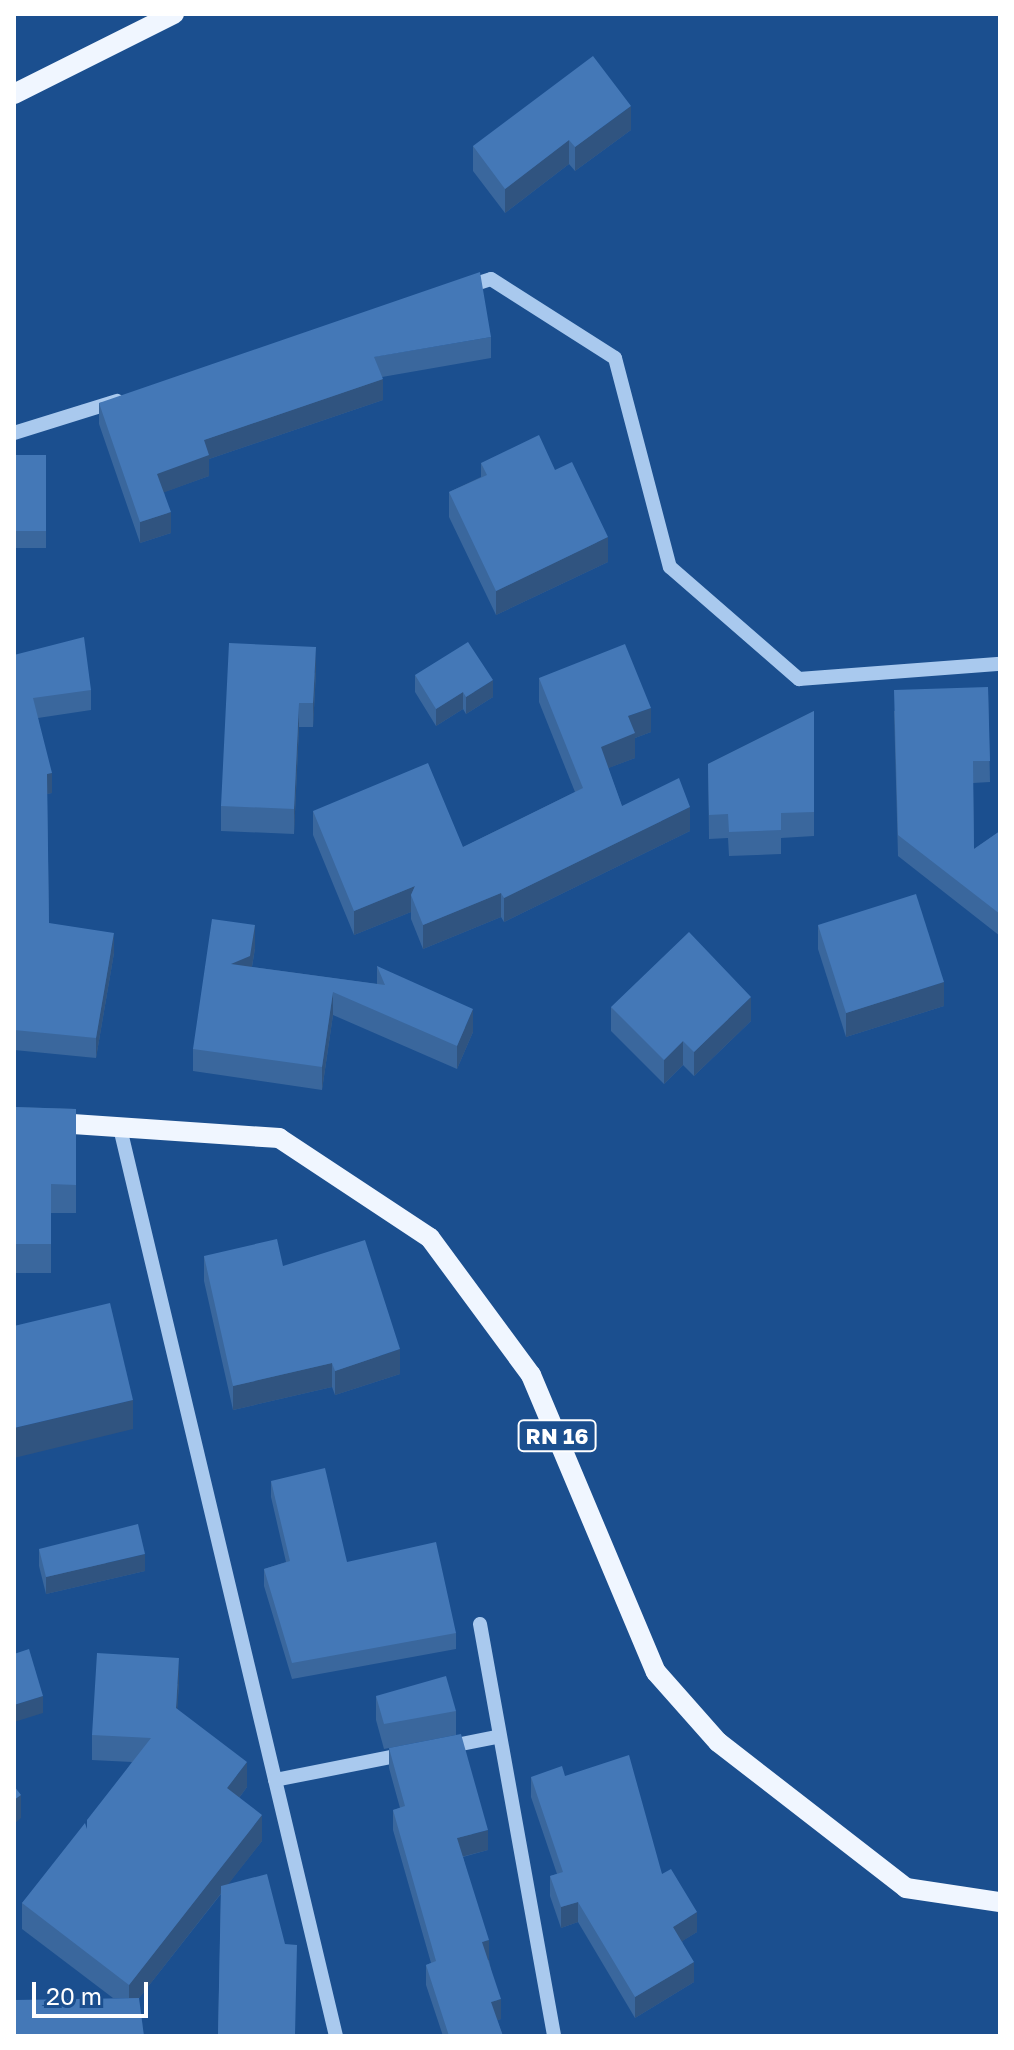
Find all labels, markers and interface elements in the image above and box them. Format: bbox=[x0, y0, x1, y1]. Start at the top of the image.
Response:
road number: RN 16 bbox=[517, 1418, 597, 1454]
scale bar bbox=[36, 1966, 152, 2016]
text: 20 m bbox=[46, 1981, 102, 2010]

